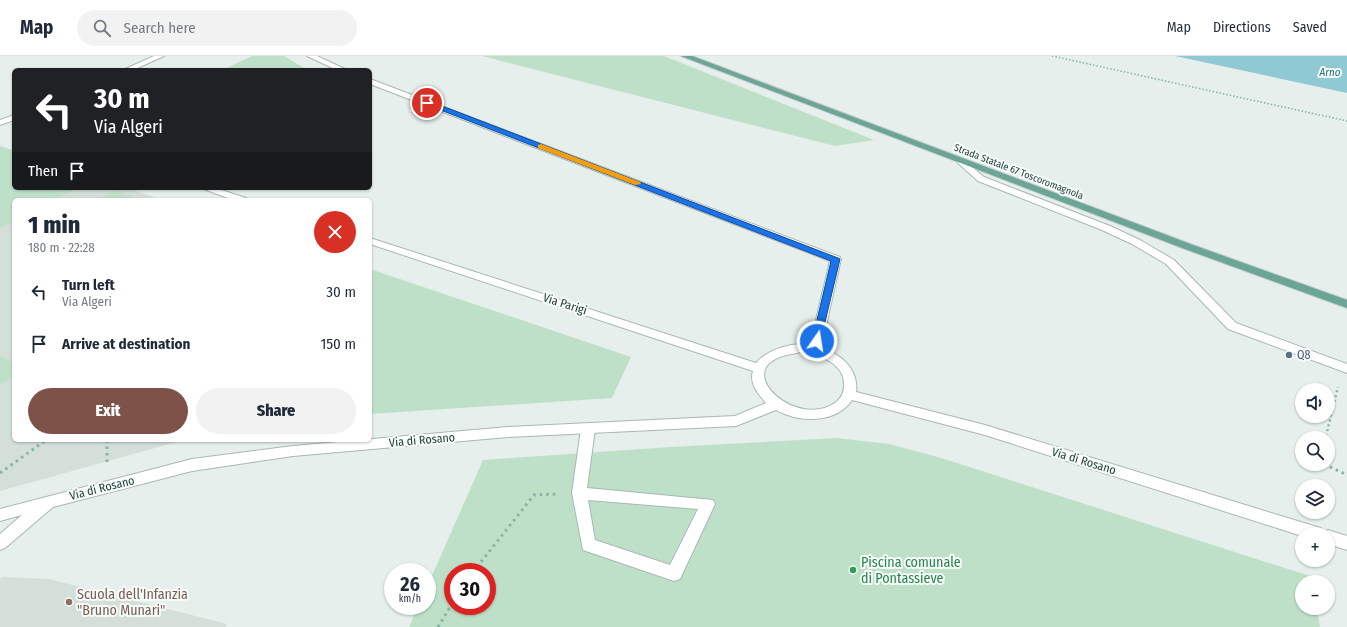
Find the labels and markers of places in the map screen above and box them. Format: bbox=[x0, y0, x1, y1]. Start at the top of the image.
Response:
pin bbox=[410, 86, 444, 120]
place label: Q8 bbox=[1297, 348, 1311, 362]
marker: Q8 bbox=[1284, 350, 1294, 360]
place label: Piscina comunale di Pontassieve bbox=[861, 554, 961, 587]
marker: Piscina comunale di Pontassieve bbox=[848, 565, 858, 575]
place label: Scuola dell'Infanzia "Bruno Munari" bbox=[77, 586, 188, 619]
marker: Scuola dell'Infanzia "Bruno Munari" bbox=[64, 597, 74, 607]

